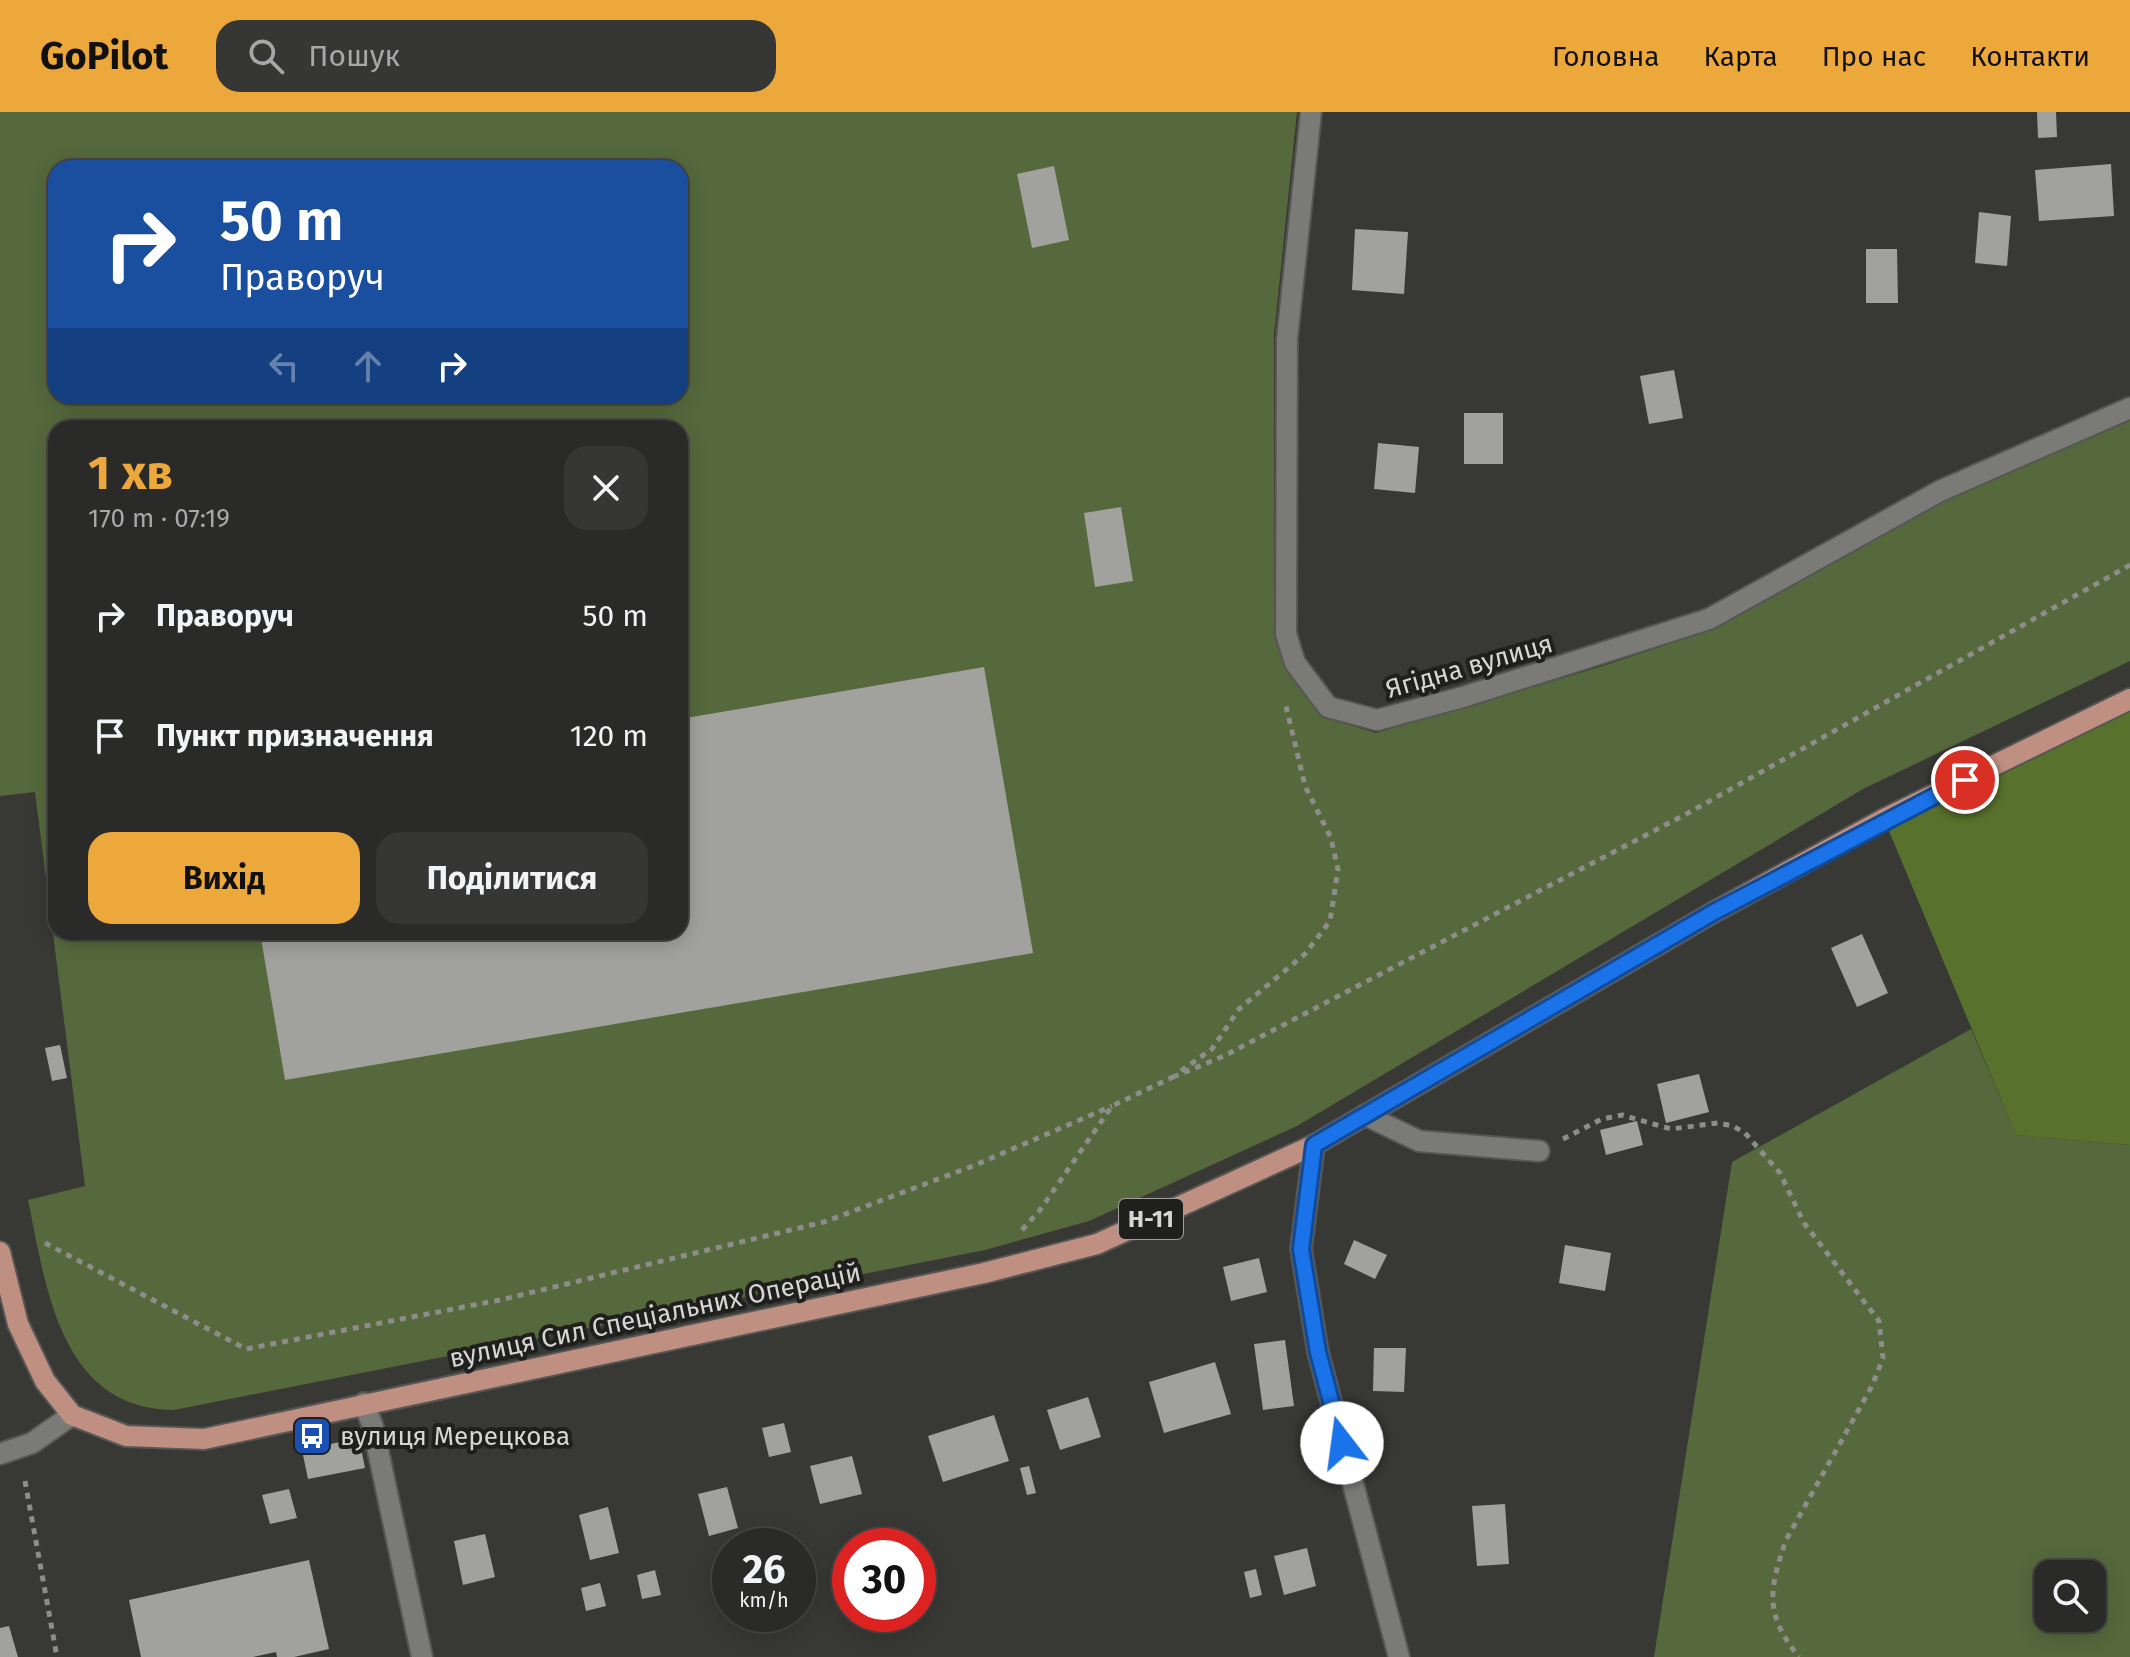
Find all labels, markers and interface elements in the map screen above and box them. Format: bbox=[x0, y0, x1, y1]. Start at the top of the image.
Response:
search box bbox=[216, 20, 776, 92]
text: GoPilot bbox=[40, 33, 168, 79]
icon: search bbox=[244, 34, 288, 78]
text: Пошук bbox=[308, 38, 400, 74]
text: Головна bbox=[1552, 40, 1660, 73]
text: Карта bbox=[1704, 40, 1778, 73]
text: Про нас bbox=[1822, 40, 1926, 73]
text: Контакти bbox=[1970, 40, 2090, 73]
text: 50 m bbox=[220, 188, 343, 255]
icon: right bbox=[88, 192, 192, 296]
text: Праворуч bbox=[220, 256, 385, 300]
icon: left bbox=[262, 344, 306, 388]
icon: ahead bbox=[346, 344, 390, 388]
icon: right bbox=[430, 344, 474, 388]
text: 1 хв bbox=[88, 444, 173, 502]
button: close bbox=[564, 446, 648, 530]
text: 170 m · 07:19 bbox=[88, 503, 230, 534]
icon: right bbox=[88, 594, 132, 638]
text: Праворуч bbox=[156, 598, 294, 634]
text: 50 m bbox=[583, 598, 648, 634]
street label: Ягідна вулиця bbox=[1382, 628, 1556, 705]
icon: arrive bbox=[88, 714, 132, 758]
text: Пункт призначення bbox=[156, 718, 434, 754]
text: 120 m bbox=[570, 718, 648, 754]
pin bbox=[1931, 746, 1999, 814]
icon: arrive bbox=[1943, 758, 1987, 802]
button: Вихід bbox=[88, 832, 360, 924]
button: Поділитися bbox=[376, 832, 648, 924]
road number: Н-11 bbox=[1119, 1199, 1183, 1239]
street label: вулиця Сил Спеціальних Операцій bbox=[447, 1257, 864, 1374]
position arrow bbox=[1300, 1401, 1384, 1485]
bus stop icon: вулиця Мерецкова bbox=[291, 1415, 333, 1457]
place label: вулиця Мерецкова bbox=[340, 1421, 570, 1452]
speed limit sign: 30 bbox=[832, 1528, 936, 1632]
text: 26 bbox=[742, 1546, 786, 1594]
map controls bbox=[2034, 1560, 2106, 1632]
button: search bbox=[2034, 1560, 2106, 1632]
text: km/h bbox=[739, 1588, 789, 1612]

